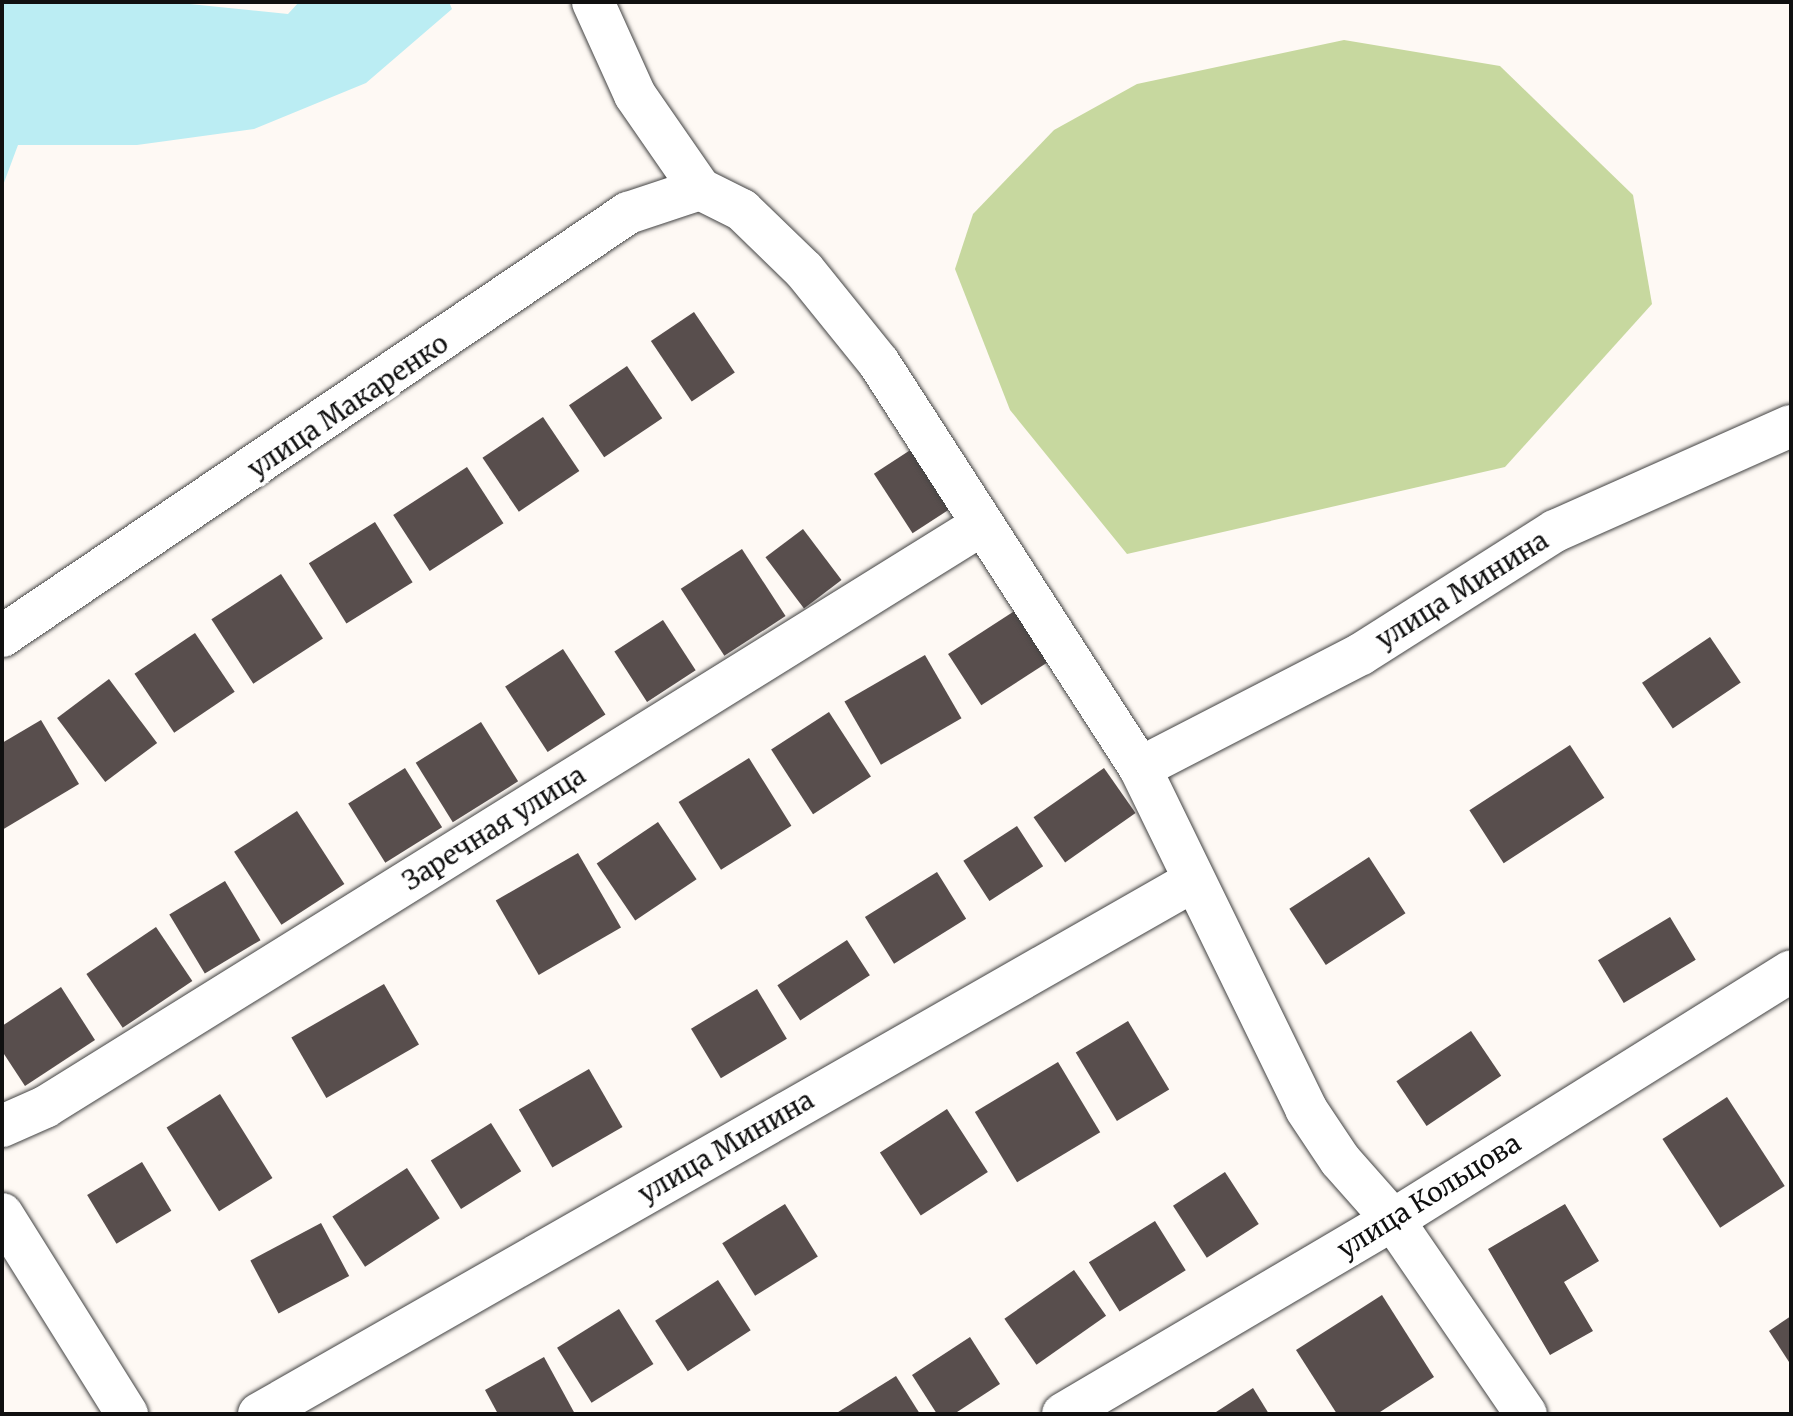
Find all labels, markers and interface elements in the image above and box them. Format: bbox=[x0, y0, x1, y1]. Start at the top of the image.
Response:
street label: улица Макаренко bbox=[242, 327, 454, 485]
street label: улица Минина bbox=[1370, 525, 1554, 655]
street label: Заречная улица bbox=[397, 759, 591, 897]
street label: улица Минина bbox=[633, 1084, 819, 1210]
street label: улица Кольцова bbox=[1332, 1127, 1526, 1265]

